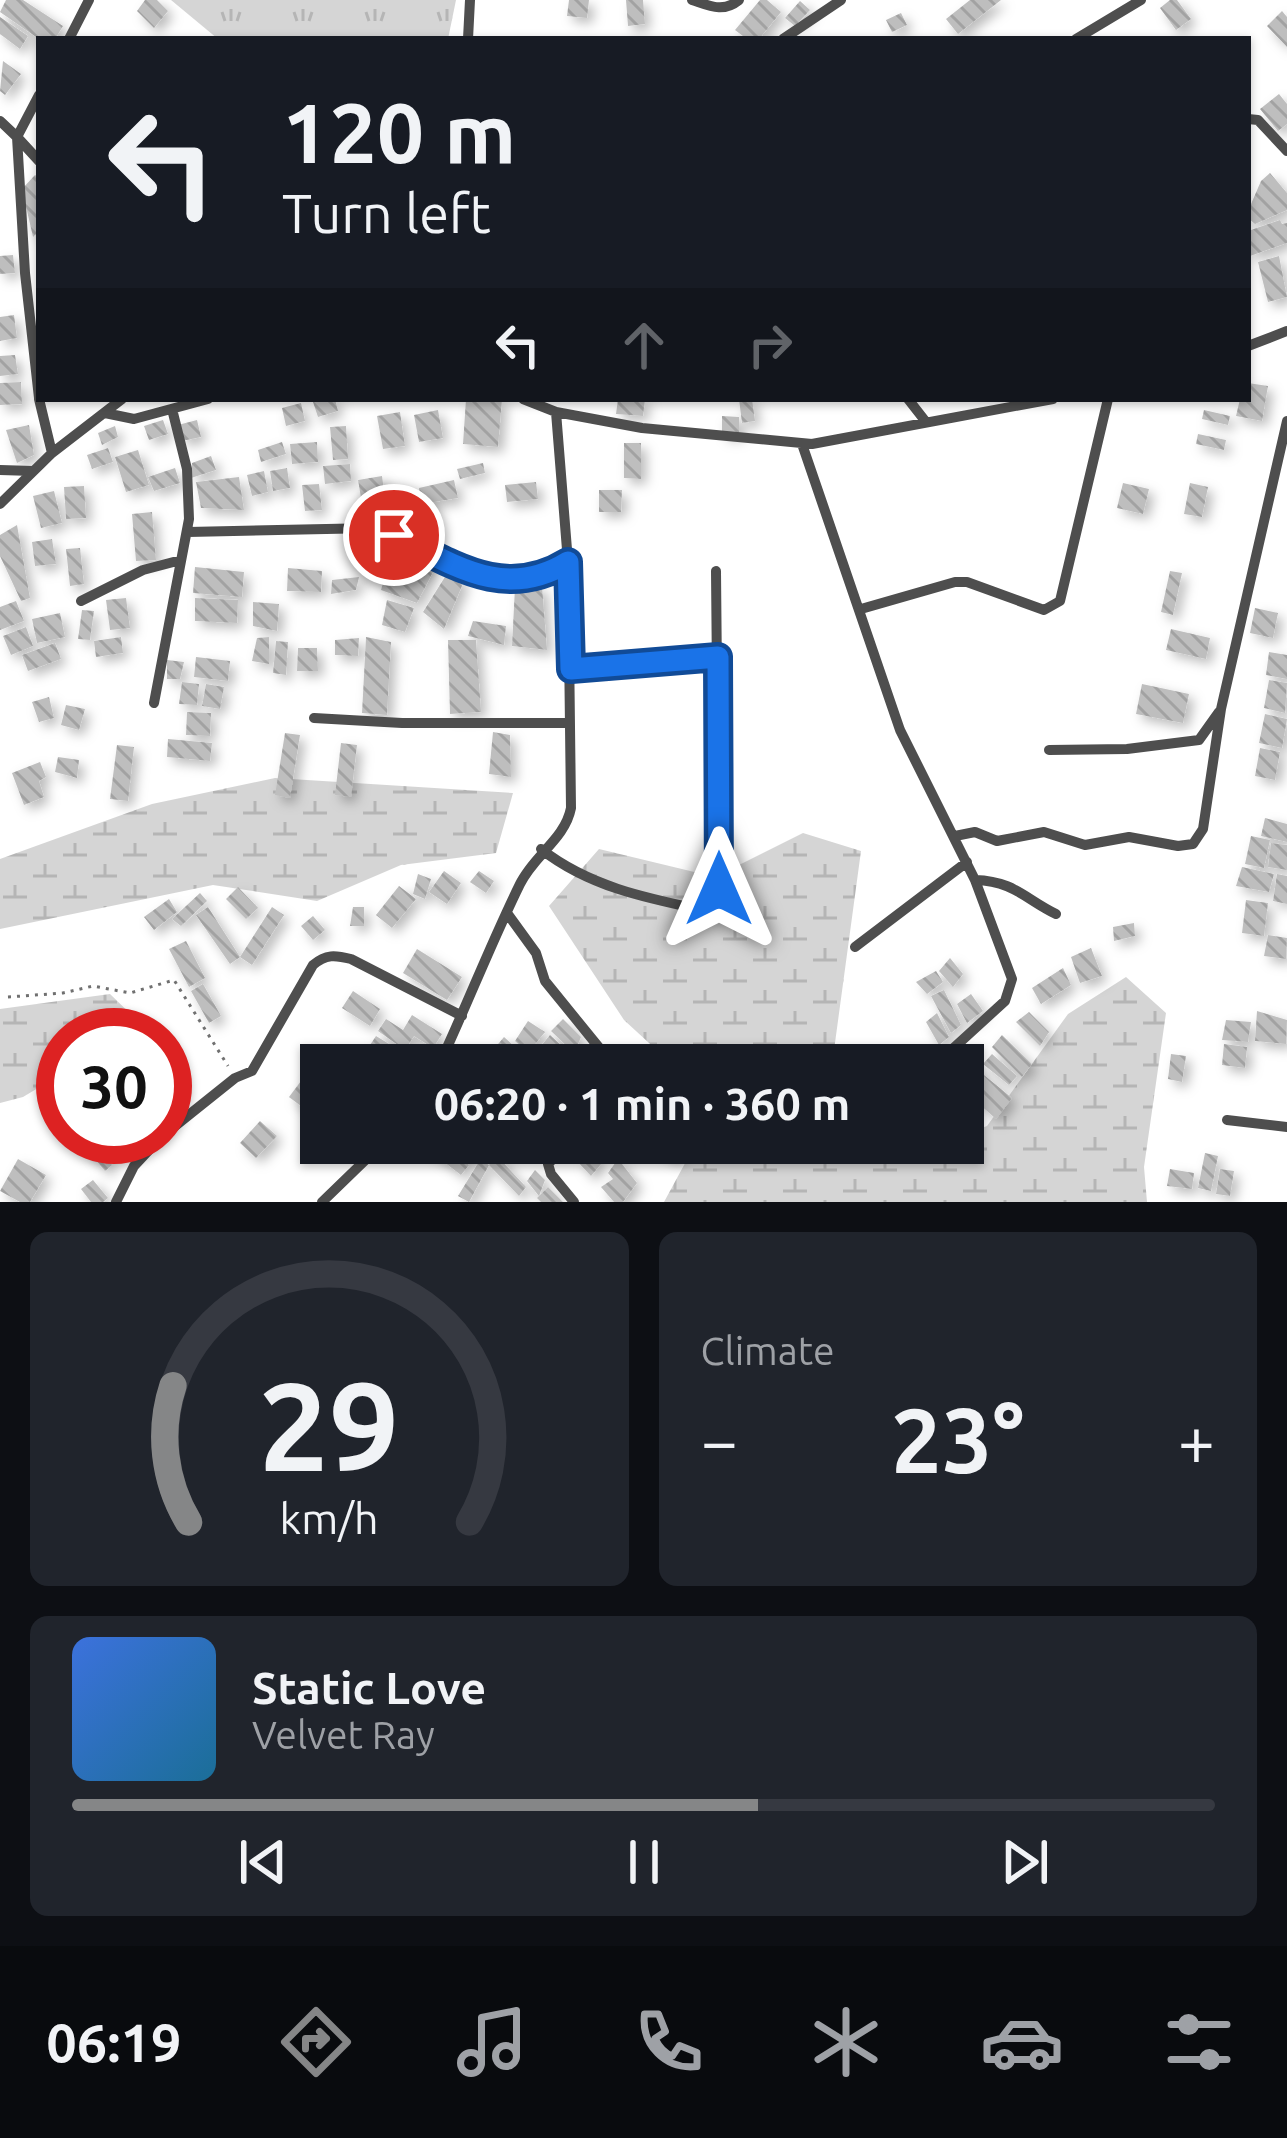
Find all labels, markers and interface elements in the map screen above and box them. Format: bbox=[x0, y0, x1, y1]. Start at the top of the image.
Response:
icon: left bbox=[84, 84, 240, 240]
text: 120 m bbox=[282, 85, 516, 179]
text: Turn left bbox=[282, 183, 491, 243]
icon: left bbox=[485, 312, 551, 378]
icon: ahead bbox=[611, 312, 677, 378]
icon: right bbox=[737, 312, 803, 378]
pin bbox=[343, 484, 445, 586]
icon: arrive bbox=[361, 502, 427, 568]
position arrow bbox=[656, 826, 782, 952]
speed limit sign: 30 bbox=[36, 1008, 192, 1164]
text: 06:20 · 1 min · 360 m bbox=[434, 1078, 850, 1129]
text: Climate bbox=[701, 1329, 835, 1372]
text: 29 bbox=[259, 1355, 400, 1495]
text: 23° bbox=[891, 1389, 1024, 1490]
text: − bbox=[701, 1403, 738, 1477]
text: + bbox=[1178, 1403, 1215, 1477]
text: km/h bbox=[280, 1494, 379, 1542]
text: Static Love bbox=[252, 1662, 486, 1713]
text: Velvet Ray bbox=[252, 1713, 435, 1756]
icon: previous bbox=[230, 1829, 296, 1895]
icon: pause bbox=[611, 1829, 677, 1895]
icon: next bbox=[992, 1829, 1058, 1895]
icon: directions bbox=[274, 2000, 358, 2084]
icon: music bbox=[450, 2000, 534, 2084]
icon: phone bbox=[627, 2000, 711, 2084]
icon: climate bbox=[804, 2000, 888, 2084]
icon: car bbox=[980, 2000, 1064, 2084]
icon: filters bbox=[1157, 2000, 1241, 2084]
text: 06:19 bbox=[46, 2012, 181, 2072]

